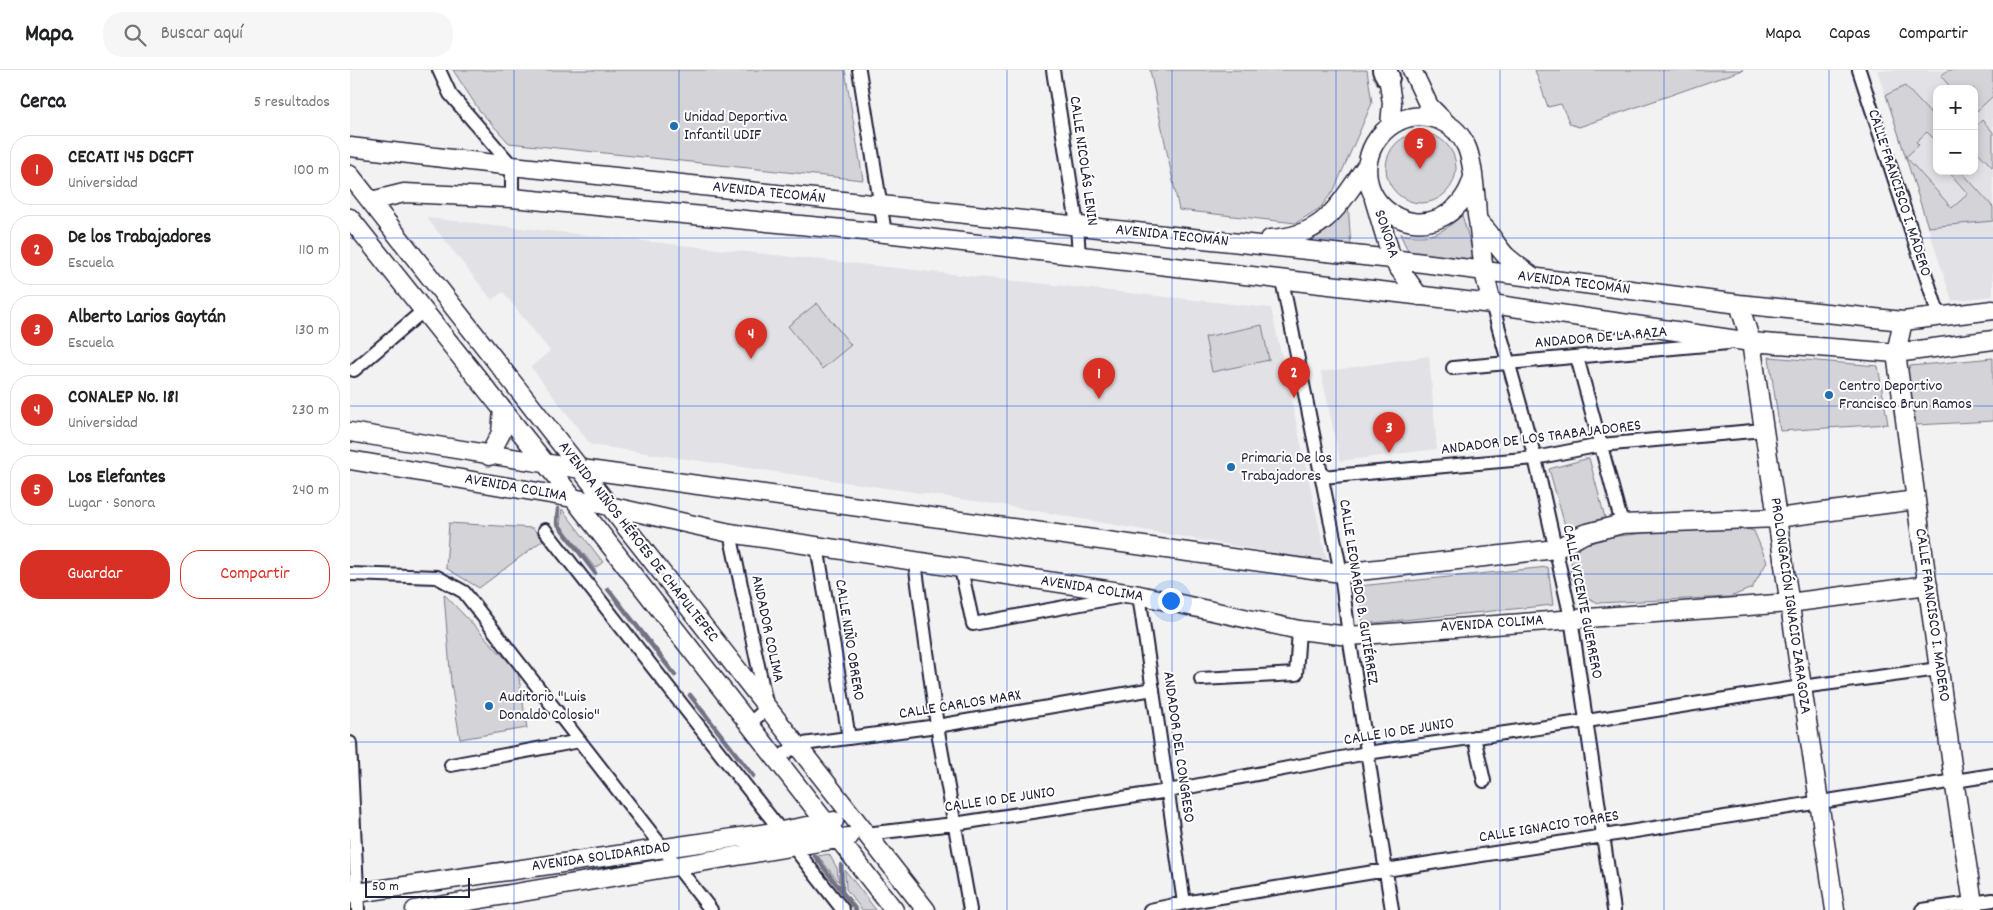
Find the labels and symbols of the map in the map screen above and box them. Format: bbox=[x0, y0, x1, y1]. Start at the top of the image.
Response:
street label: CALLE NICOLÁS LENIN bbox=[1063, 95, 1103, 227]
place label: Unidad Deportiva Infantil UDIF bbox=[684, 106, 787, 147]
street label: CALLE FRANCISCO I. MADERO bbox=[1861, 106, 1937, 280]
marker: Unidad Deportiva Infantil UDIF bbox=[668, 120, 680, 132]
pin: 5 bbox=[1404, 128, 1436, 169]
street label: AVENIDA TECOMÁN bbox=[711, 176, 827, 210]
street label: SONORA bbox=[1367, 207, 1405, 262]
street label: AVENIDA TECOMÁN bbox=[1114, 219, 1230, 253]
street label: AVENIDA TECOMÁN bbox=[1516, 265, 1632, 301]
pin: 4 bbox=[735, 318, 767, 359]
street label: ANDADOR DE LA RAZA bbox=[1534, 321, 1668, 355]
pin: 2 bbox=[1278, 357, 1310, 398]
pin: 1 bbox=[1083, 358, 1115, 399]
place label: Centro Deportivo Francisco Brun Ramos bbox=[1839, 375, 1972, 416]
marker: Centro Deportivo Francisco Brun Ramos bbox=[1823, 389, 1835, 401]
pin: 3 bbox=[1373, 412, 1405, 453]
street label: ANDADOR DE LOS TRABAJADORES bbox=[1440, 414, 1642, 462]
street label: AVENIDA NIÑOS HÉROES DE CHAPULTEPEC bbox=[552, 437, 724, 647]
place label: Primaria De los Trabajadores bbox=[1241, 447, 1333, 488]
marker: Primaria De los Trabajadores bbox=[1225, 461, 1237, 473]
street label: AVENIDA COLIMA bbox=[463, 468, 569, 508]
street label: PROLONGACIÓN IGNACIO ZARAGOZA bbox=[1763, 496, 1817, 716]
street label: CALLE LEONARDO B. GUTIÉRREZ bbox=[1332, 498, 1384, 686]
street label: CALLE VICENTE GUERRERO bbox=[1556, 523, 1608, 681]
street label: CALLE FRANCISCO I. MADERO bbox=[1908, 527, 1956, 703]
street label: AVENIDA COLIMA bbox=[1039, 570, 1145, 609]
street label: ANDADOR COLIMA bbox=[744, 573, 790, 685]
street label: CALLE NIÑO OBRERO bbox=[828, 578, 870, 702]
your location bbox=[1158, 588, 1184, 614]
street label: AVENIDA COLIMA bbox=[1439, 609, 1545, 639]
street label: ANDADOR DEL CONGRESO bbox=[1156, 670, 1200, 824]
street label: CALLE CARLOS MARX bbox=[897, 684, 1023, 726]
place label: Auditorio "Luis Donaldo Colosio" bbox=[499, 686, 600, 727]
marker: Auditorio "Luis Donaldo Colosio" bbox=[483, 700, 495, 712]
street label: CALLE 10 DE JUNIO bbox=[1342, 712, 1456, 752]
street label: CALLE 10 DE JUNIO bbox=[943, 781, 1057, 819]
street label: CALLE IGNACIO TORRES bbox=[1477, 805, 1621, 849]
street label: AVENIDA SOLIDARIDAD bbox=[530, 836, 672, 878]
scale bar bbox=[365, 875, 470, 898]

